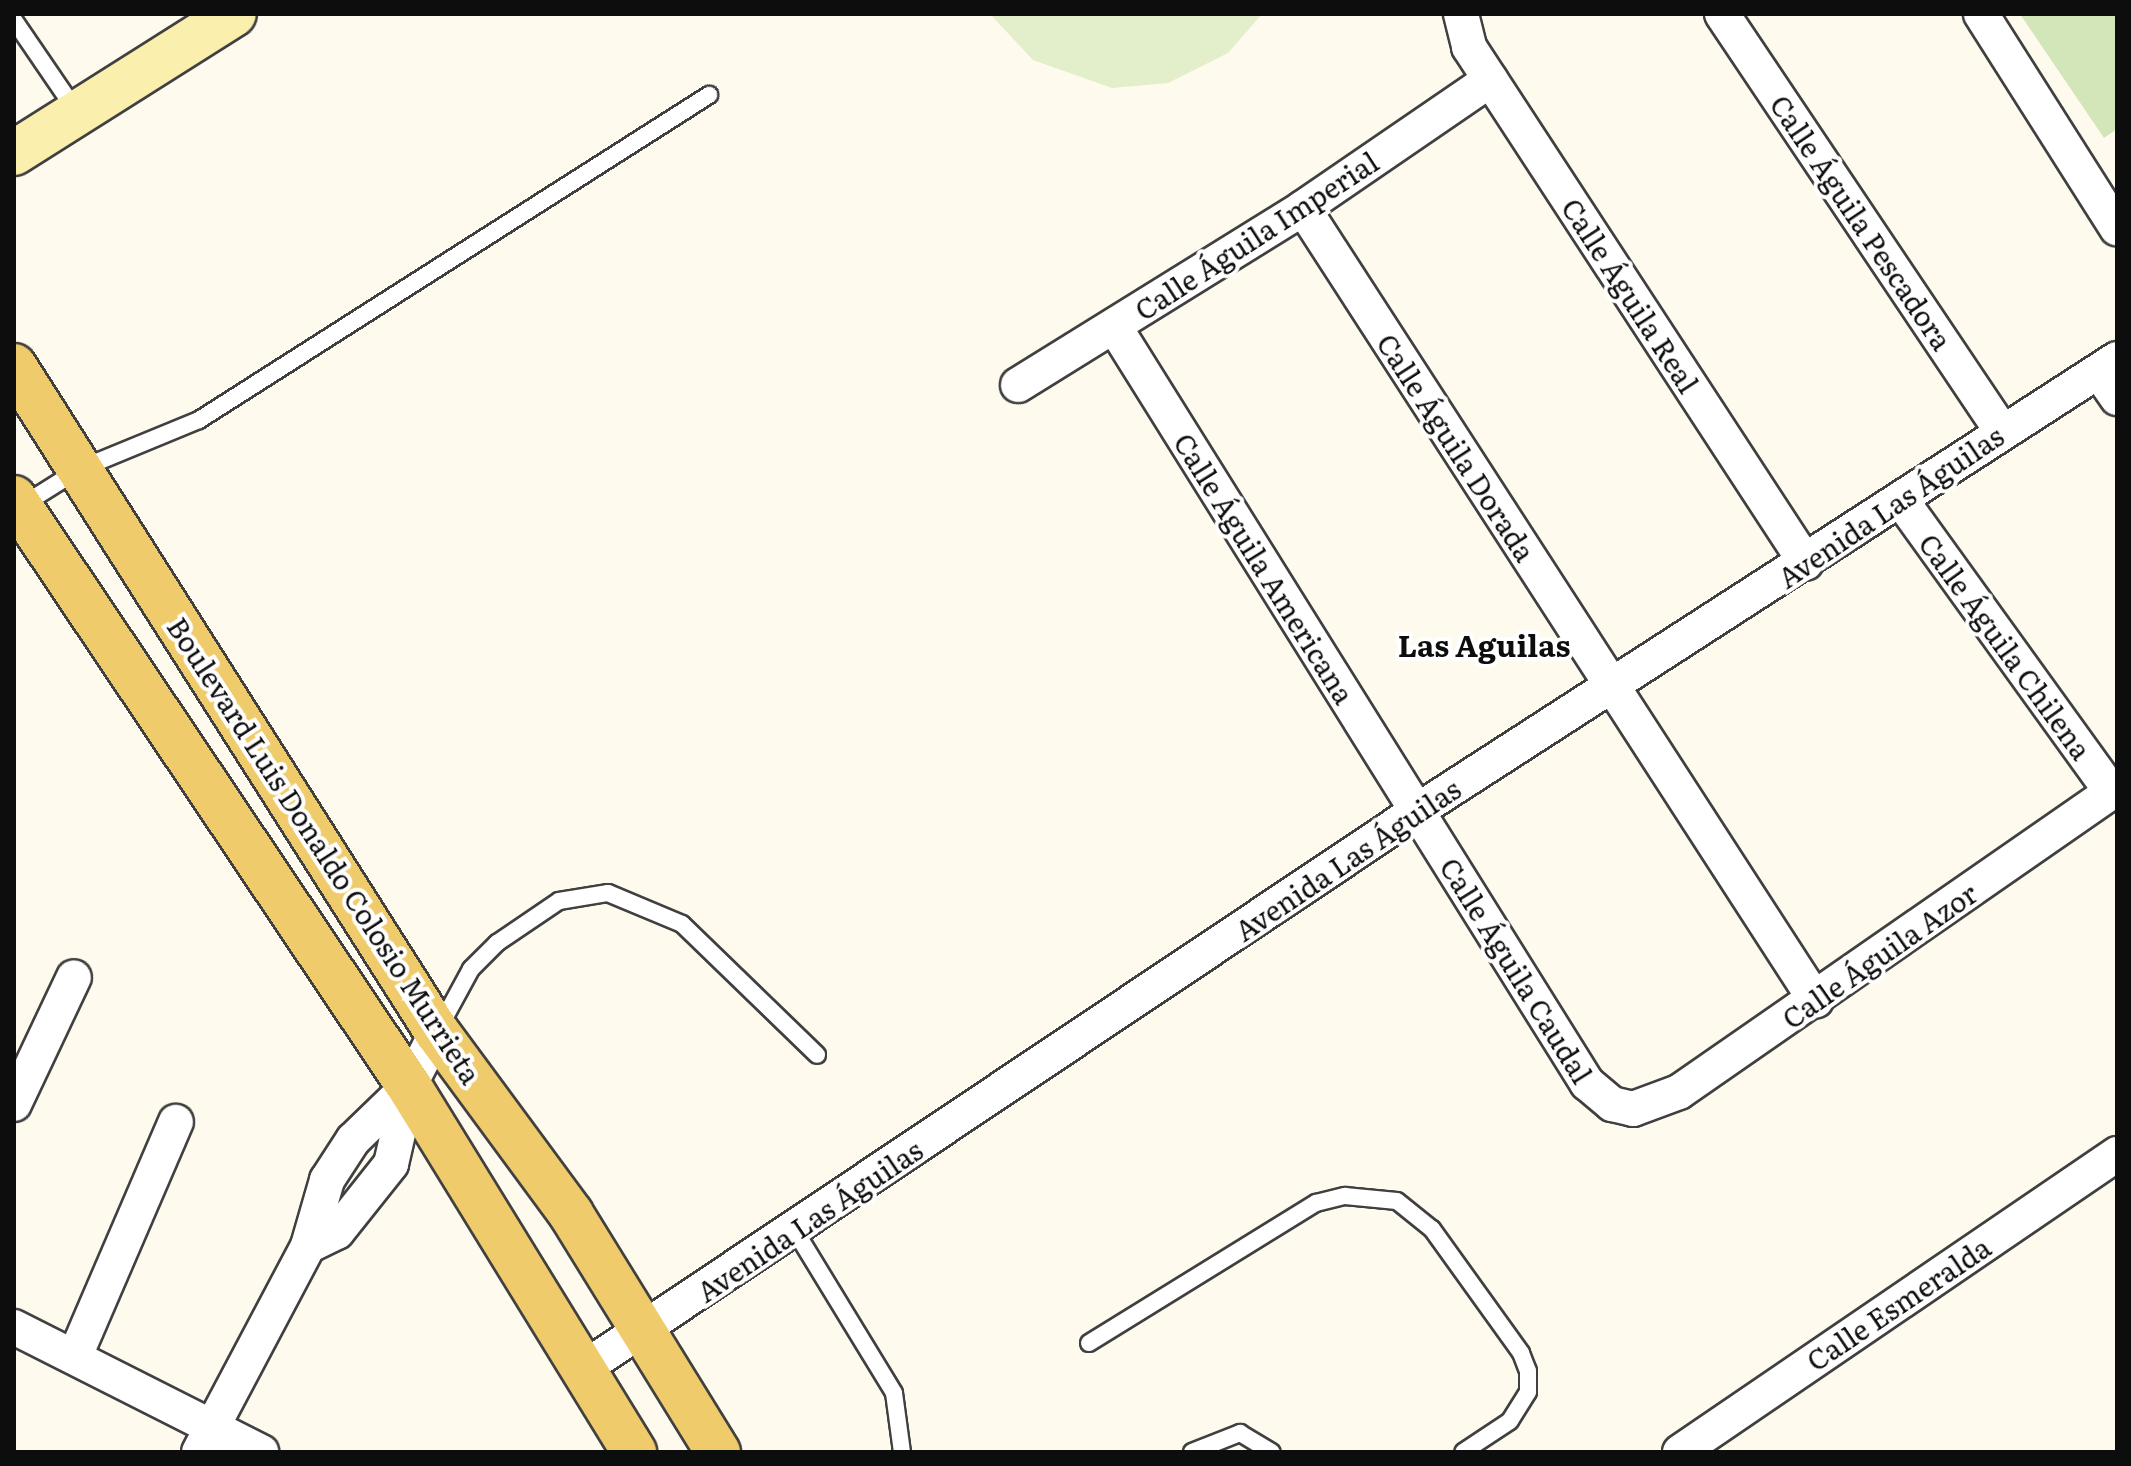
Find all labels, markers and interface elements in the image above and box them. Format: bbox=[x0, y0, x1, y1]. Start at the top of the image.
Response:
street label: Calle Águila Pescadora bbox=[1764, 88, 1960, 356]
street label: Calle Águila Imperial bbox=[1128, 144, 1384, 326]
street label: Calle Águila Real bbox=[1556, 192, 1706, 398]
street label: Calle Águila Dorada bbox=[1371, 327, 1543, 567]
street label: Avenida Las Águilas bbox=[1771, 418, 2009, 594]
street label: Calle Águila Americana bbox=[1168, 427, 1362, 709]
street label: Calle Águila Chilena bbox=[1913, 527, 2099, 765]
street label: Boulevard Luis Donaldo Colosio Murrieta bbox=[161, 611, 489, 1089]
district label: Las Aguilas bbox=[1398, 626, 1570, 662]
street label: Avenida Las Águilas bbox=[1228, 771, 1466, 947]
street label: Calle Águila Caudal bbox=[1434, 851, 1600, 1089]
street label: Calle Águila Azor bbox=[1775, 875, 1983, 1035]
street label: Avenida Las Águilas bbox=[690, 1132, 928, 1308]
street label: Calle Esmeralda bbox=[1800, 1229, 1996, 1377]

